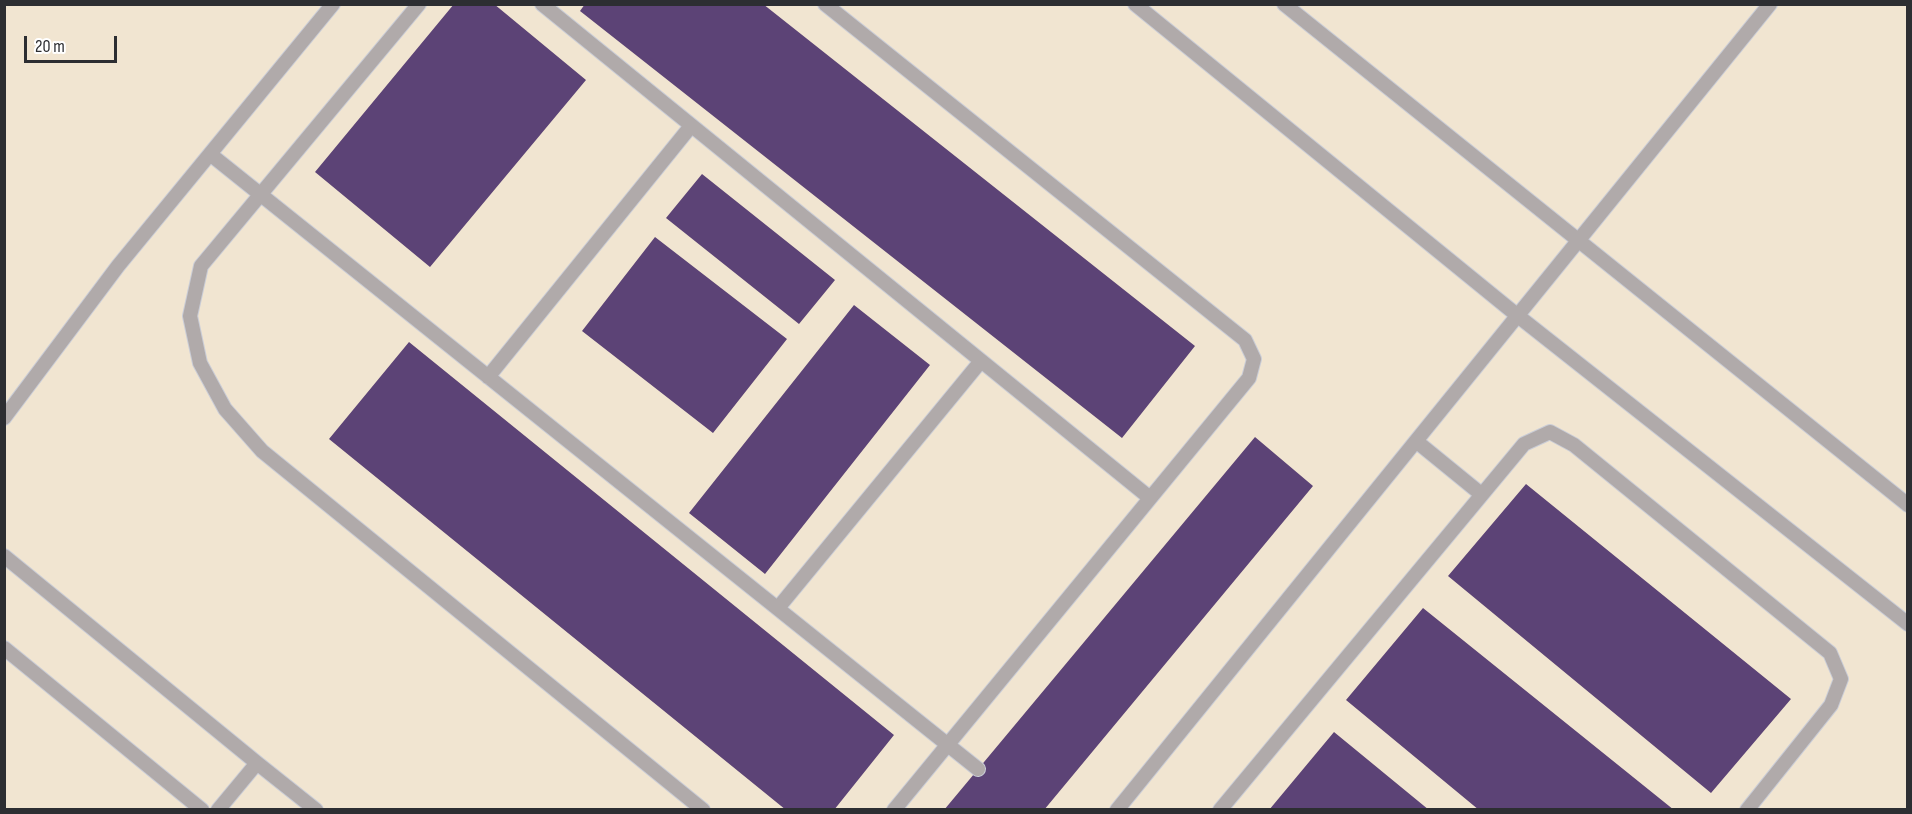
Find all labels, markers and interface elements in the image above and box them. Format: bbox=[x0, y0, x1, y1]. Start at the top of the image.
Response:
scale bar bbox=[27, 24, 120, 62]
text: 20 m bbox=[35, 36, 65, 57]

